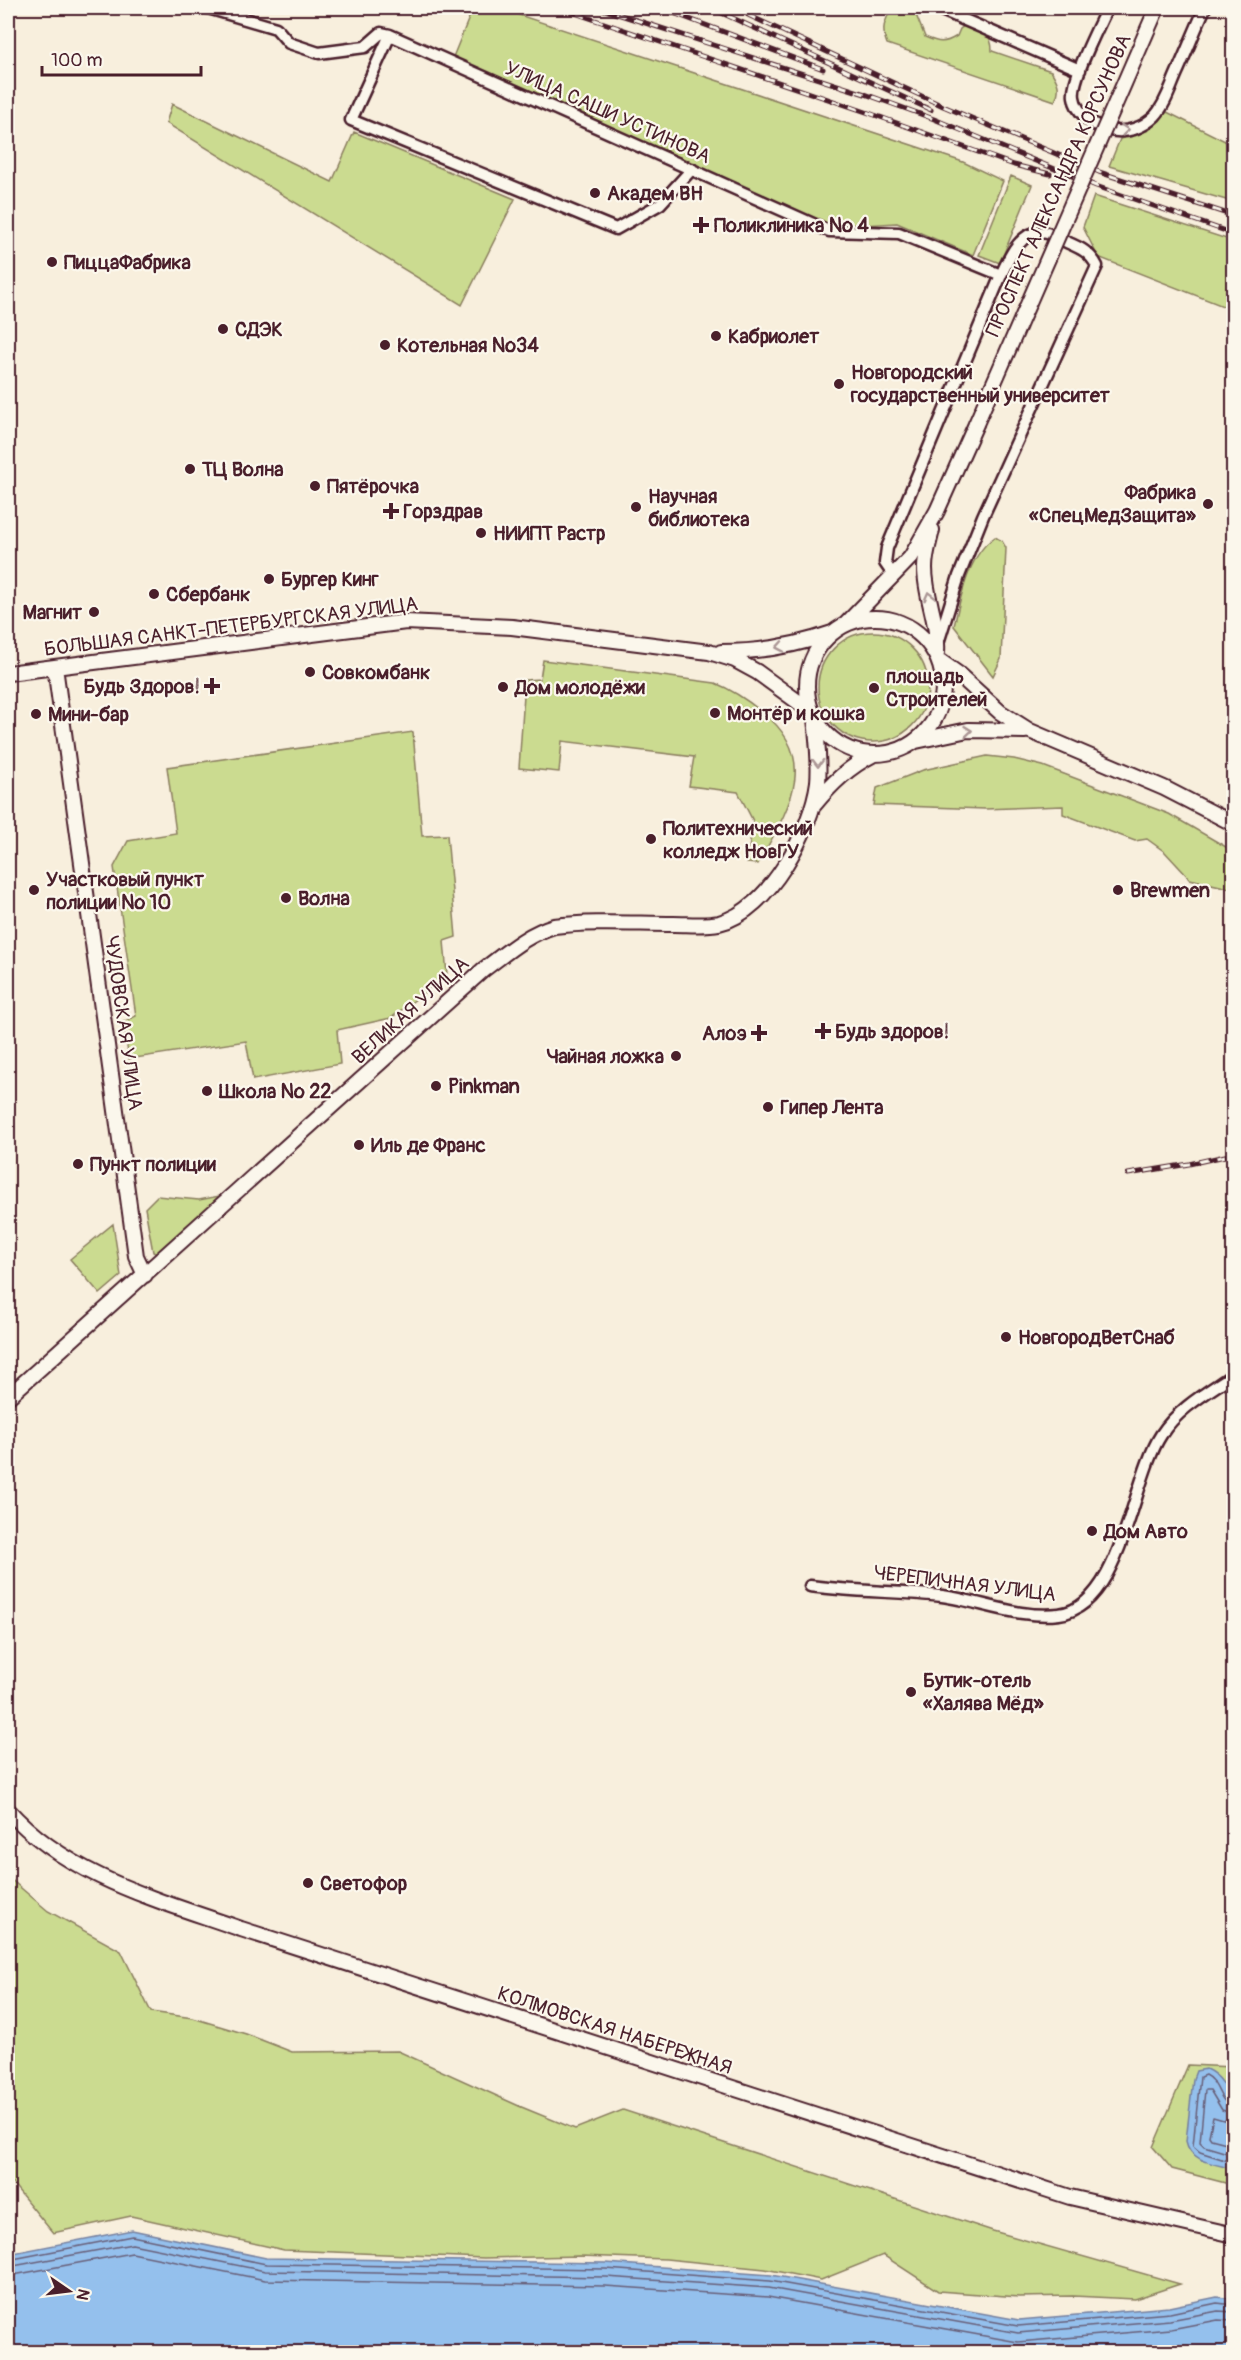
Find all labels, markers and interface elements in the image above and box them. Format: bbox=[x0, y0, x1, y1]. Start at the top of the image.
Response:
street label: ПРОСПЕКТ АЛЕКСАНДРА КОРСУНОВА bbox=[980, 30, 1137, 340]
scale bar bbox=[42, 39, 201, 77]
text: 100 m bbox=[51, 49, 103, 72]
street label: УЛИЦА САШИ УСТИНОВА bbox=[501, 56, 715, 169]
one-way arrow bbox=[1120, 124, 1129, 137]
place label: Академ ВН bbox=[607, 181, 703, 206]
marker: Академ ВН bbox=[588, 186, 602, 200]
place label: Поликлиника № 4 bbox=[714, 213, 869, 238]
marker: Поликлиника № 4 bbox=[692, 216, 710, 234]
place label: ПиццаФабрика bbox=[64, 250, 191, 275]
marker: ПиццаФабрика bbox=[45, 255, 59, 269]
place label: СДЭК bbox=[235, 317, 283, 342]
marker: СДЭК bbox=[216, 322, 230, 336]
place label: Кабриолет bbox=[728, 324, 820, 349]
marker: Кабриолет bbox=[709, 329, 723, 343]
place label: Котельная №34 bbox=[397, 333, 539, 358]
marker: Котельная №34 bbox=[378, 338, 392, 352]
place label: Новгородский государственный университет bbox=[850, 360, 1111, 408]
marker: Новгородский государственный университет bbox=[832, 377, 846, 391]
place label: ТЦ Волна bbox=[201, 457, 284, 482]
marker: ТЦ Волна bbox=[183, 462, 197, 476]
place label: Пятёрочка bbox=[327, 474, 419, 499]
marker: Пятёрочка bbox=[308, 479, 322, 493]
place label: Фабрика «СпецМедЗащита» bbox=[1029, 480, 1197, 528]
place label: Научная библиотека bbox=[648, 484, 750, 532]
marker: Фабрика «СпецМедЗащита» bbox=[1201, 497, 1215, 511]
place label: Горздрав bbox=[403, 499, 483, 524]
marker: Научная библиотека bbox=[629, 500, 643, 514]
marker: Горздрав bbox=[384, 504, 398, 518]
place label: НИИПТ Растр bbox=[493, 521, 606, 546]
marker: НИИПТ Растр bbox=[474, 526, 488, 540]
place label: Бургер Кинг bbox=[281, 567, 379, 592]
marker: Бургер Кинг bbox=[262, 572, 276, 586]
place label: Сбербанк bbox=[166, 582, 250, 607]
marker: Сбербанк bbox=[147, 587, 161, 601]
street label: БОЛЬШАЯ САНКТ-ПЕТЕРБУРГСКАЯ УЛИЦА bbox=[43, 591, 419, 662]
one-way arrow bbox=[924, 591, 937, 601]
place label: Магнит bbox=[23, 600, 83, 625]
marker: Магнит bbox=[87, 605, 101, 619]
one-way arrow bbox=[776, 641, 785, 653]
place label: Совкомбанк bbox=[322, 660, 430, 685]
place label: площадь Строителей bbox=[886, 664, 987, 712]
marker: Совкомбанк bbox=[303, 665, 317, 679]
place label: Будь Здоров! bbox=[83, 674, 200, 699]
place label: Дом молодёжи bbox=[514, 675, 645, 700]
marker: Будь Здоров! bbox=[205, 679, 219, 693]
marker: Дом молодёжи bbox=[496, 680, 510, 694]
marker: площадь Строителей bbox=[867, 681, 881, 695]
place label: Монтёр и кошка bbox=[727, 701, 865, 726]
place label: Мини-бар bbox=[48, 702, 129, 727]
marker: Монтёр и кошка bbox=[708, 706, 722, 720]
marker: Мини-бар bbox=[29, 707, 43, 721]
one-way arrow bbox=[963, 725, 972, 738]
one-way arrow bbox=[812, 758, 824, 767]
place label: Политехнический колледж НовГУ bbox=[663, 816, 813, 864]
marker: Политехнический колледж НовГУ bbox=[644, 832, 658, 846]
place label: Участковый пункт полиции № 10 bbox=[46, 867, 205, 915]
place label: Brewmen bbox=[1130, 878, 1210, 903]
marker: Участковый пункт полиции № 10 bbox=[27, 883, 41, 897]
marker: Brewmen bbox=[1111, 883, 1125, 897]
place label: Волна bbox=[298, 886, 350, 911]
marker: Волна bbox=[279, 891, 293, 905]
street label: ЧУДОВСКАЯ УЛИЦА bbox=[99, 934, 148, 1112]
street label: ВЕЛИКАЯ УЛИЦА bbox=[346, 951, 474, 1070]
place label: Будь здоров! bbox=[835, 1019, 949, 1044]
place label: Алоэ bbox=[702, 1021, 747, 1046]
marker: Будь здоров! bbox=[816, 1024, 830, 1038]
marker: Алоэ bbox=[752, 1026, 766, 1040]
place label: Чайная ложка bbox=[546, 1044, 664, 1069]
marker: Чайная ложка bbox=[669, 1049, 683, 1063]
place label: Pinkman bbox=[448, 1074, 520, 1099]
place label: Школа № 22 bbox=[218, 1079, 332, 1104]
marker: Pinkman bbox=[429, 1079, 443, 1093]
marker: Школа № 22 bbox=[200, 1084, 214, 1098]
place label: Гипер Лента bbox=[780, 1095, 883, 1120]
marker: Гипер Лента bbox=[761, 1100, 775, 1114]
place label: Иль де Франс bbox=[371, 1133, 486, 1158]
marker: Иль де Франс bbox=[352, 1138, 366, 1152]
place label: Пункт полиции bbox=[90, 1152, 216, 1177]
marker: Пункт полиции bbox=[71, 1157, 85, 1171]
place label: НовгородВетСнаб bbox=[1018, 1325, 1175, 1350]
marker: НовгородВетСнаб bbox=[999, 1330, 1013, 1344]
place label: Дом Авто bbox=[1103, 1519, 1188, 1544]
marker: Дом Авто bbox=[1085, 1524, 1099, 1538]
street label: ЧЕРЕПИЧНАЯ УЛИЦА bbox=[872, 1560, 1058, 1607]
place label: Бутик-отель «Халява Мёд» bbox=[923, 1668, 1045, 1716]
marker: Бутик-отель «Халява Мёд» bbox=[904, 1685, 918, 1699]
place label: Светофор bbox=[320, 1871, 408, 1896]
marker: Светофор bbox=[301, 1876, 315, 1890]
street label: КОЛМОВСКАЯ НАБЕРЕЖНАЯ bbox=[494, 1981, 735, 2080]
north arrow bbox=[39, 2261, 99, 2321]
text: N bbox=[72, 2287, 94, 2302]

